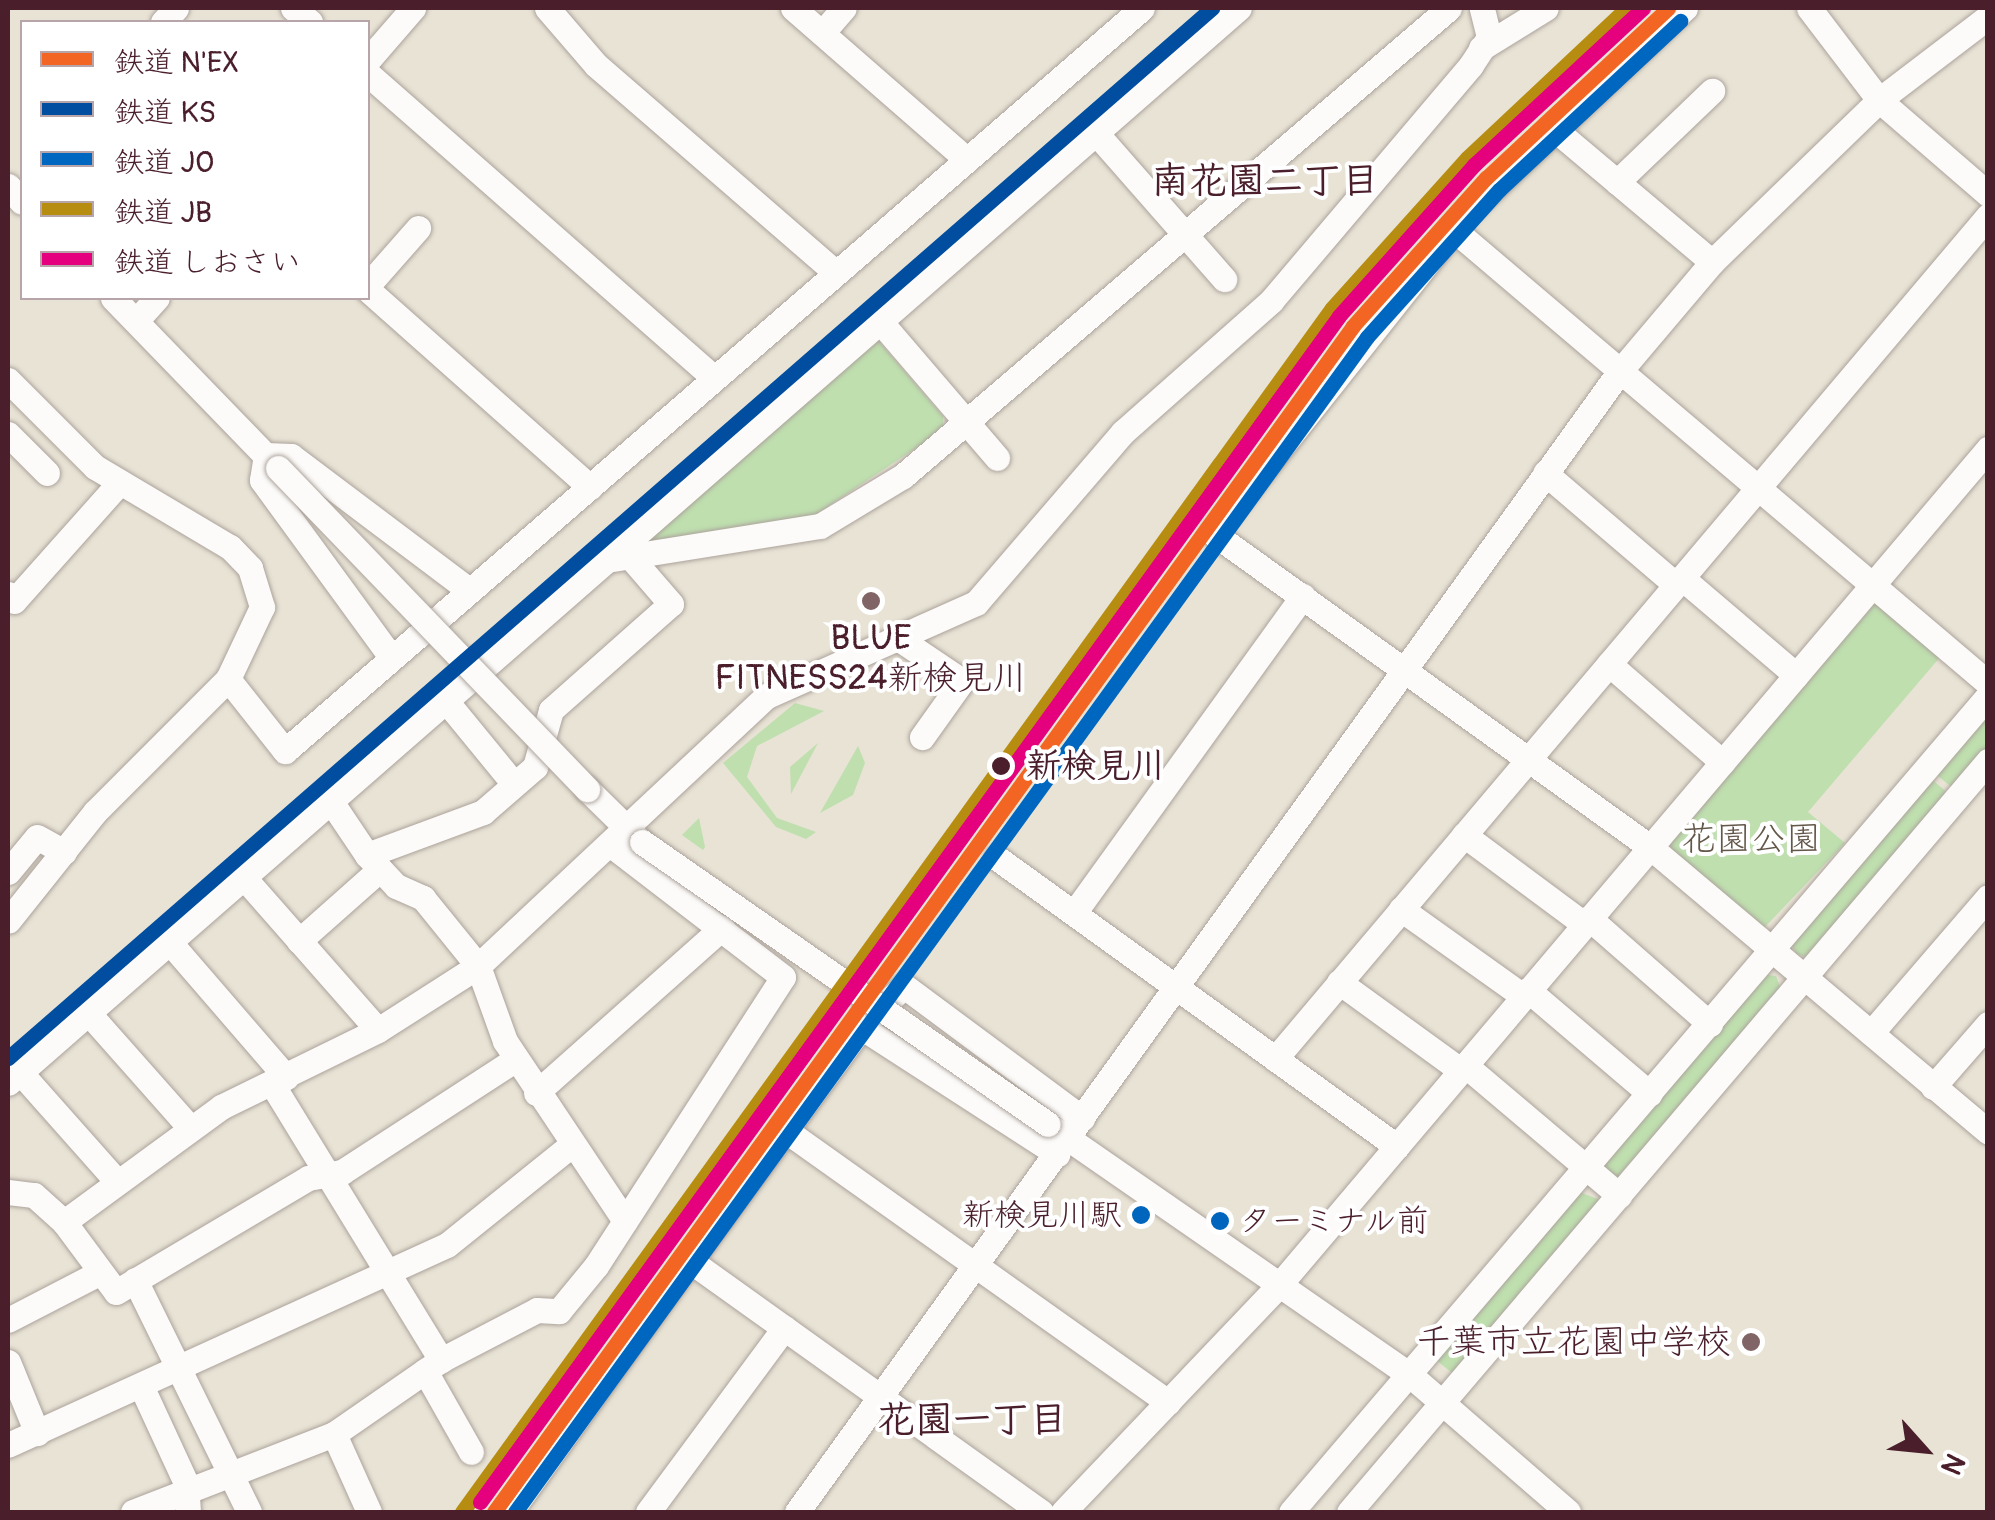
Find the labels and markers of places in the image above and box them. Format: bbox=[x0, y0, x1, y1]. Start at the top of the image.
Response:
marker: BLUE FITNESS24新検見川 bbox=[860, 590, 882, 612]
place label: BLUE FITNESS24新検見川 bbox=[715, 617, 1027, 699]
place label: 新検見川 bbox=[1026, 745, 1166, 787]
marker: 新検見川 bbox=[985, 750, 1017, 782]
place label: 新検見川駅 bbox=[962, 1196, 1122, 1234]
place label: ターミナル前 bbox=[1239, 1202, 1431, 1240]
marker: 新検見川駅 bbox=[1131, 1205, 1151, 1225]
marker: ターミナル前 bbox=[1210, 1211, 1230, 1231]
place label: 千葉市立花園中学校 bbox=[1416, 1321, 1731, 1363]
marker: 千葉市立花園中学校 bbox=[1740, 1331, 1762, 1353]

